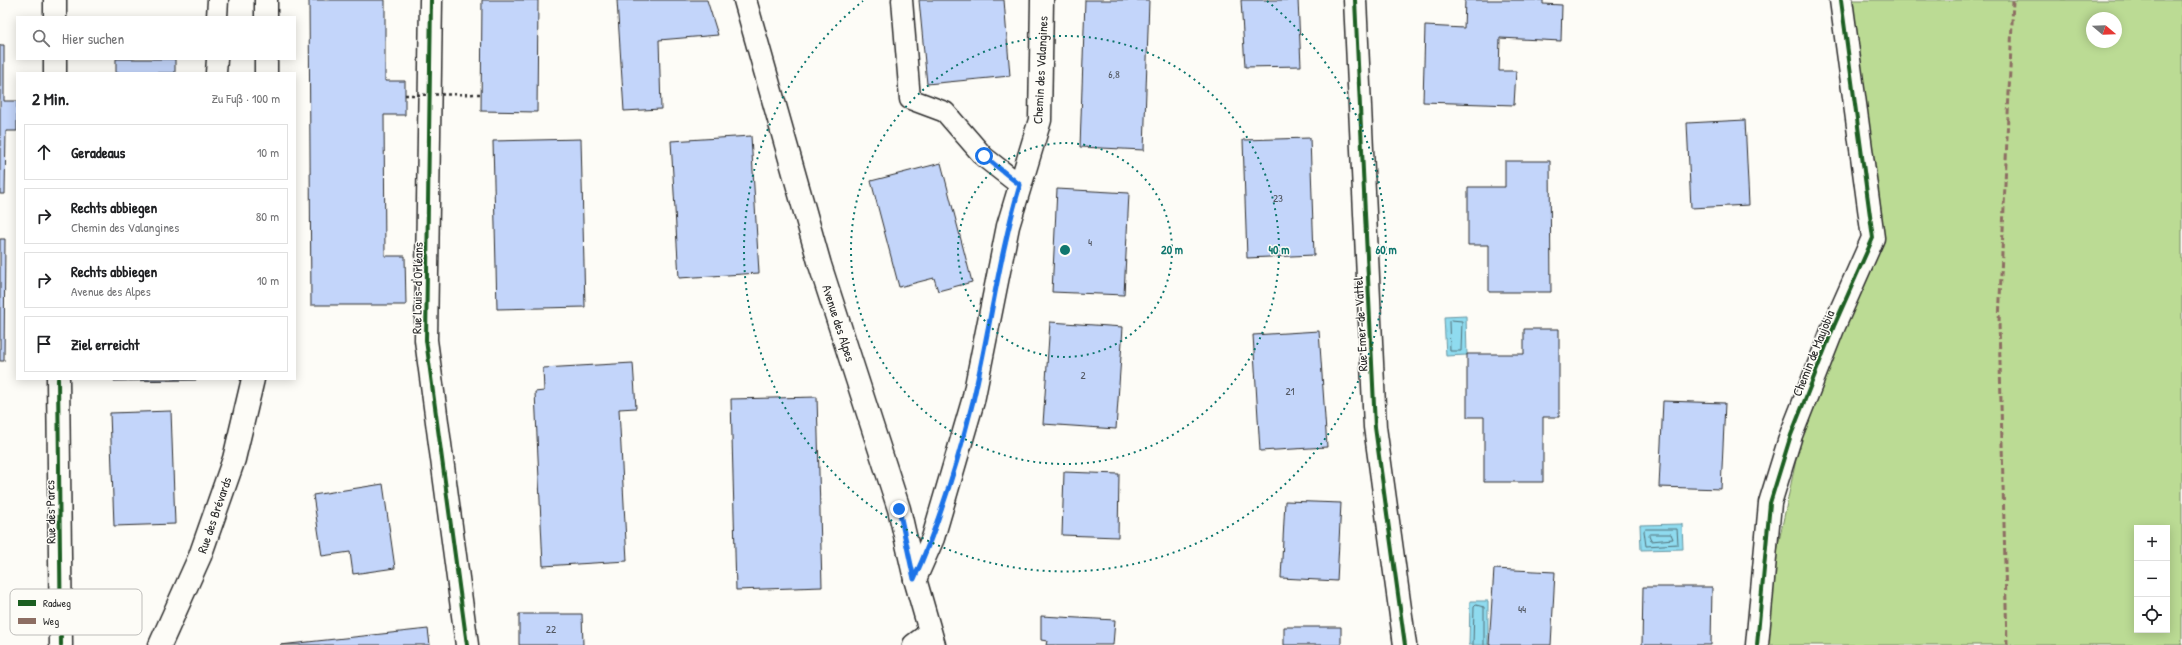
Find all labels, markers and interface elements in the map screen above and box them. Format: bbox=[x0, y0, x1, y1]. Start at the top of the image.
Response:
north arrow bbox=[2086, 12, 2122, 48]
search box bbox=[16, 16, 296, 60]
street label: Chemin des Valangines bbox=[1028, 16, 1052, 124]
icon: search bbox=[30, 27, 52, 49]
text: Hier suchen bbox=[62, 28, 124, 49]
house number: 6,8 bbox=[1108, 67, 1120, 81]
text: 2 Min. bbox=[32, 87, 69, 110]
text: Zu Fuß · 100 m bbox=[211, 89, 280, 107]
icon: ahead bbox=[33, 141, 55, 163]
text: Geradeaus bbox=[71, 142, 125, 163]
text: 10 m bbox=[257, 143, 279, 161]
route start bbox=[975, 147, 993, 165]
house number: 23 bbox=[1273, 191, 1283, 205]
text: Rechts abbiegen bbox=[71, 197, 157, 218]
icon: right bbox=[33, 205, 55, 227]
text: 80 m bbox=[256, 207, 279, 225]
text: Chemin des Valangines bbox=[71, 218, 179, 236]
house number: 4 bbox=[1088, 235, 1092, 249]
text: 20 m bbox=[1161, 241, 1183, 258]
text: 40 m bbox=[1269, 241, 1289, 258]
text: 60 m bbox=[1375, 241, 1397, 258]
street label: Rue Louis-d'Orléans bbox=[407, 242, 427, 334]
centre of rings bbox=[1058, 243, 1072, 257]
text: Rechts abbiegen bbox=[71, 261, 157, 282]
icon: right bbox=[33, 269, 55, 291]
text: 10 m bbox=[257, 271, 279, 289]
street label: Rue Emer-de-Vattel bbox=[1349, 276, 1371, 372]
text: Avenue des Alpes bbox=[71, 282, 151, 300]
street label: Avenue des Alpes bbox=[818, 282, 860, 364]
street label: Chemin de Maujobia bbox=[1788, 307, 1838, 399]
icon: arrive bbox=[33, 333, 55, 355]
text: Ziel erreicht bbox=[71, 334, 140, 355]
house number: 2 bbox=[1080, 368, 1086, 382]
house number: 21 bbox=[1285, 384, 1295, 398]
street label: Rue des Brévards bbox=[193, 474, 235, 556]
street label: Rue des Parcs bbox=[40, 480, 60, 544]
route end bbox=[890, 500, 908, 518]
map controls bbox=[2134, 525, 2170, 633]
button: + bbox=[2134, 525, 2170, 561]
button: − bbox=[2134, 561, 2170, 597]
legend bbox=[10, 589, 142, 635]
text: Radweg bbox=[43, 596, 71, 610]
button: locate bbox=[2134, 597, 2170, 633]
house number: 44 bbox=[1518, 602, 1526, 616]
text: Weg bbox=[43, 614, 59, 628]
house number: 22 bbox=[546, 622, 556, 636]

